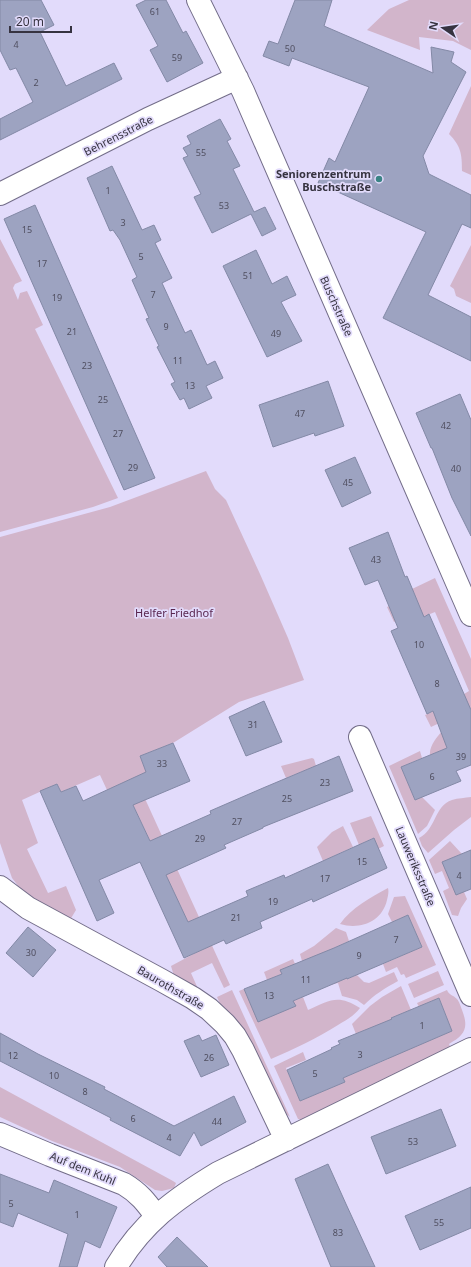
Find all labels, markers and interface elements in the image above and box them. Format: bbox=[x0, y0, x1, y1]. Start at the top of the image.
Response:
house number: 61 bbox=[150, 5, 160, 18]
scale bar bbox=[10, 8, 71, 34]
north arrow bbox=[423, 8, 463, 48]
text: 20 m bbox=[16, 13, 44, 30]
text: N bbox=[424, 20, 441, 32]
house number: 4 bbox=[13, 38, 19, 51]
house number: 50 bbox=[285, 42, 295, 55]
house number: 59 bbox=[172, 51, 182, 64]
house number: 2 bbox=[33, 76, 39, 89]
street label: Behrensstraße bbox=[81, 111, 155, 159]
house number: 55 bbox=[196, 146, 206, 159]
place label: Seniorenzentrum Buschstraße bbox=[276, 166, 371, 194]
marker: Seniorenzentrum Buschstraße bbox=[374, 174, 384, 184]
house number: 1 bbox=[105, 184, 111, 197]
house number: 53 bbox=[219, 199, 229, 212]
house number: 3 bbox=[120, 216, 126, 229]
house number: 15 bbox=[22, 223, 32, 236]
house number: 5 bbox=[138, 250, 144, 263]
house number: 17 bbox=[37, 257, 47, 270]
house number: 51 bbox=[243, 269, 253, 282]
street label: Buschstraße bbox=[317, 274, 357, 338]
house number: 7 bbox=[150, 288, 156, 301]
house number: 19 bbox=[52, 291, 62, 304]
house number: 9 bbox=[163, 320, 169, 333]
house number: 21 bbox=[67, 325, 77, 338]
house number: 49 bbox=[271, 327, 281, 340]
house number: 11 bbox=[173, 354, 183, 367]
house number: 23 bbox=[82, 359, 92, 372]
house number: 13 bbox=[185, 379, 195, 392]
house number: 25 bbox=[98, 393, 108, 406]
house number: 47 bbox=[295, 407, 305, 420]
house number: 42 bbox=[441, 419, 451, 432]
house number: 27 bbox=[113, 427, 123, 440]
house number: 29 bbox=[128, 461, 138, 474]
house number: 40 bbox=[451, 462, 461, 475]
house number: 45 bbox=[343, 476, 353, 489]
house number: 43 bbox=[371, 553, 381, 566]
park label: Helfer Friedhof bbox=[135, 605, 214, 620]
house number: 10 bbox=[414, 638, 424, 651]
house number: 8 bbox=[434, 677, 440, 690]
house number: 31 bbox=[248, 718, 258, 731]
house number: 39 bbox=[456, 750, 466, 763]
house number: 33 bbox=[157, 757, 167, 770]
house number: 6 bbox=[429, 770, 435, 783]
house number: 23 bbox=[320, 776, 330, 789]
house number: 25 bbox=[282, 792, 292, 805]
house number: 27 bbox=[232, 815, 242, 828]
street label: Lauweriksstraße bbox=[392, 824, 440, 908]
house number: 29 bbox=[195, 832, 205, 845]
house number: 15 bbox=[357, 855, 367, 868]
house number: 4 bbox=[456, 869, 462, 882]
house number: 17 bbox=[320, 872, 330, 885]
house number: 19 bbox=[268, 895, 278, 908]
house number: 21 bbox=[231, 911, 241, 924]
house number: 7 bbox=[393, 933, 399, 946]
house number: 30 bbox=[26, 946, 36, 959]
house number: 9 bbox=[356, 949, 362, 962]
street label: Baurothstraße bbox=[135, 962, 207, 1012]
house number: 11 bbox=[301, 973, 311, 986]
house number: 13 bbox=[264, 989, 274, 1002]
house number: 1 bbox=[419, 1019, 425, 1032]
house number: 3 bbox=[357, 1048, 363, 1061]
house number: 12 bbox=[8, 1049, 18, 1062]
house number: 26 bbox=[204, 1051, 214, 1064]
house number: 5 bbox=[312, 1067, 318, 1080]
house number: 10 bbox=[49, 1069, 59, 1082]
house number: 8 bbox=[82, 1085, 88, 1098]
house number: 6 bbox=[130, 1112, 136, 1125]
house number: 44 bbox=[212, 1115, 222, 1128]
house number: 4 bbox=[166, 1131, 172, 1144]
house number: 53 bbox=[408, 1135, 418, 1148]
street label: Auf dem Kuhl bbox=[48, 1148, 118, 1188]
house number: 5 bbox=[8, 1197, 14, 1210]
house number: 1 bbox=[74, 1208, 80, 1221]
house number: 55 bbox=[434, 1216, 444, 1229]
house number: 83 bbox=[333, 1226, 343, 1239]

